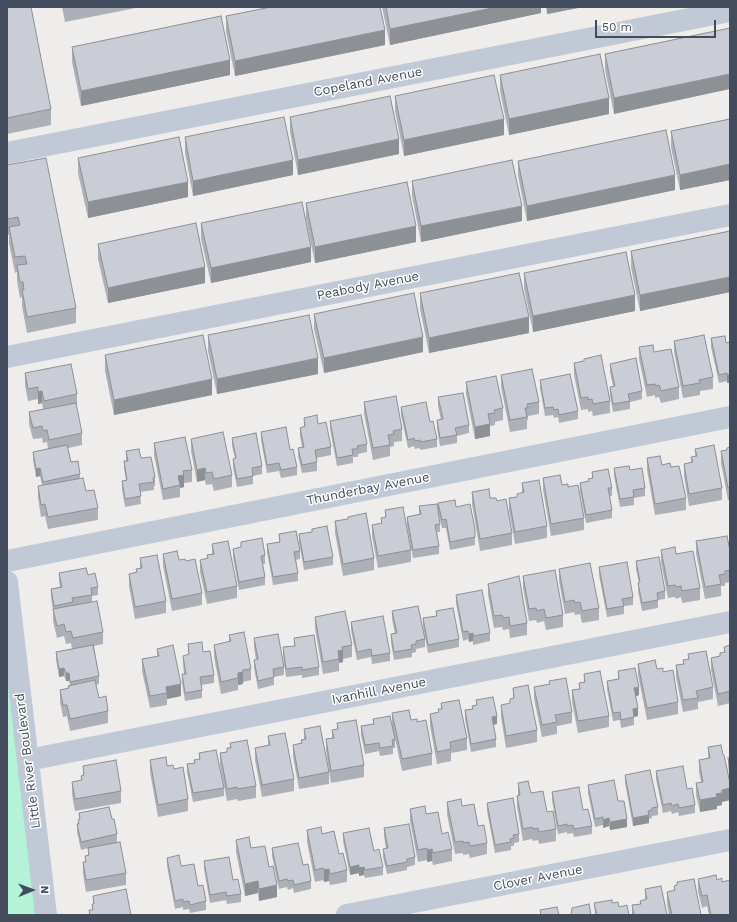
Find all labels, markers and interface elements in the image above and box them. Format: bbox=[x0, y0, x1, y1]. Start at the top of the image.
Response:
scale bar bbox=[597, 12, 718, 38]
text: 50 m bbox=[602, 20, 632, 34]
street label: Copeland Avenue bbox=[312, 64, 424, 100]
street label: Peabody Avenue bbox=[316, 268, 420, 304]
street label: Thunderbay Avenue bbox=[305, 469, 431, 509]
street label: Ivanhill Avenue bbox=[331, 674, 427, 708]
street label: Little River Boulevard bbox=[12, 693, 44, 829]
street label: Clover Avenue bbox=[492, 862, 584, 894]
north arrow bbox=[12, 870, 52, 910]
text: N bbox=[38, 886, 51, 894]

